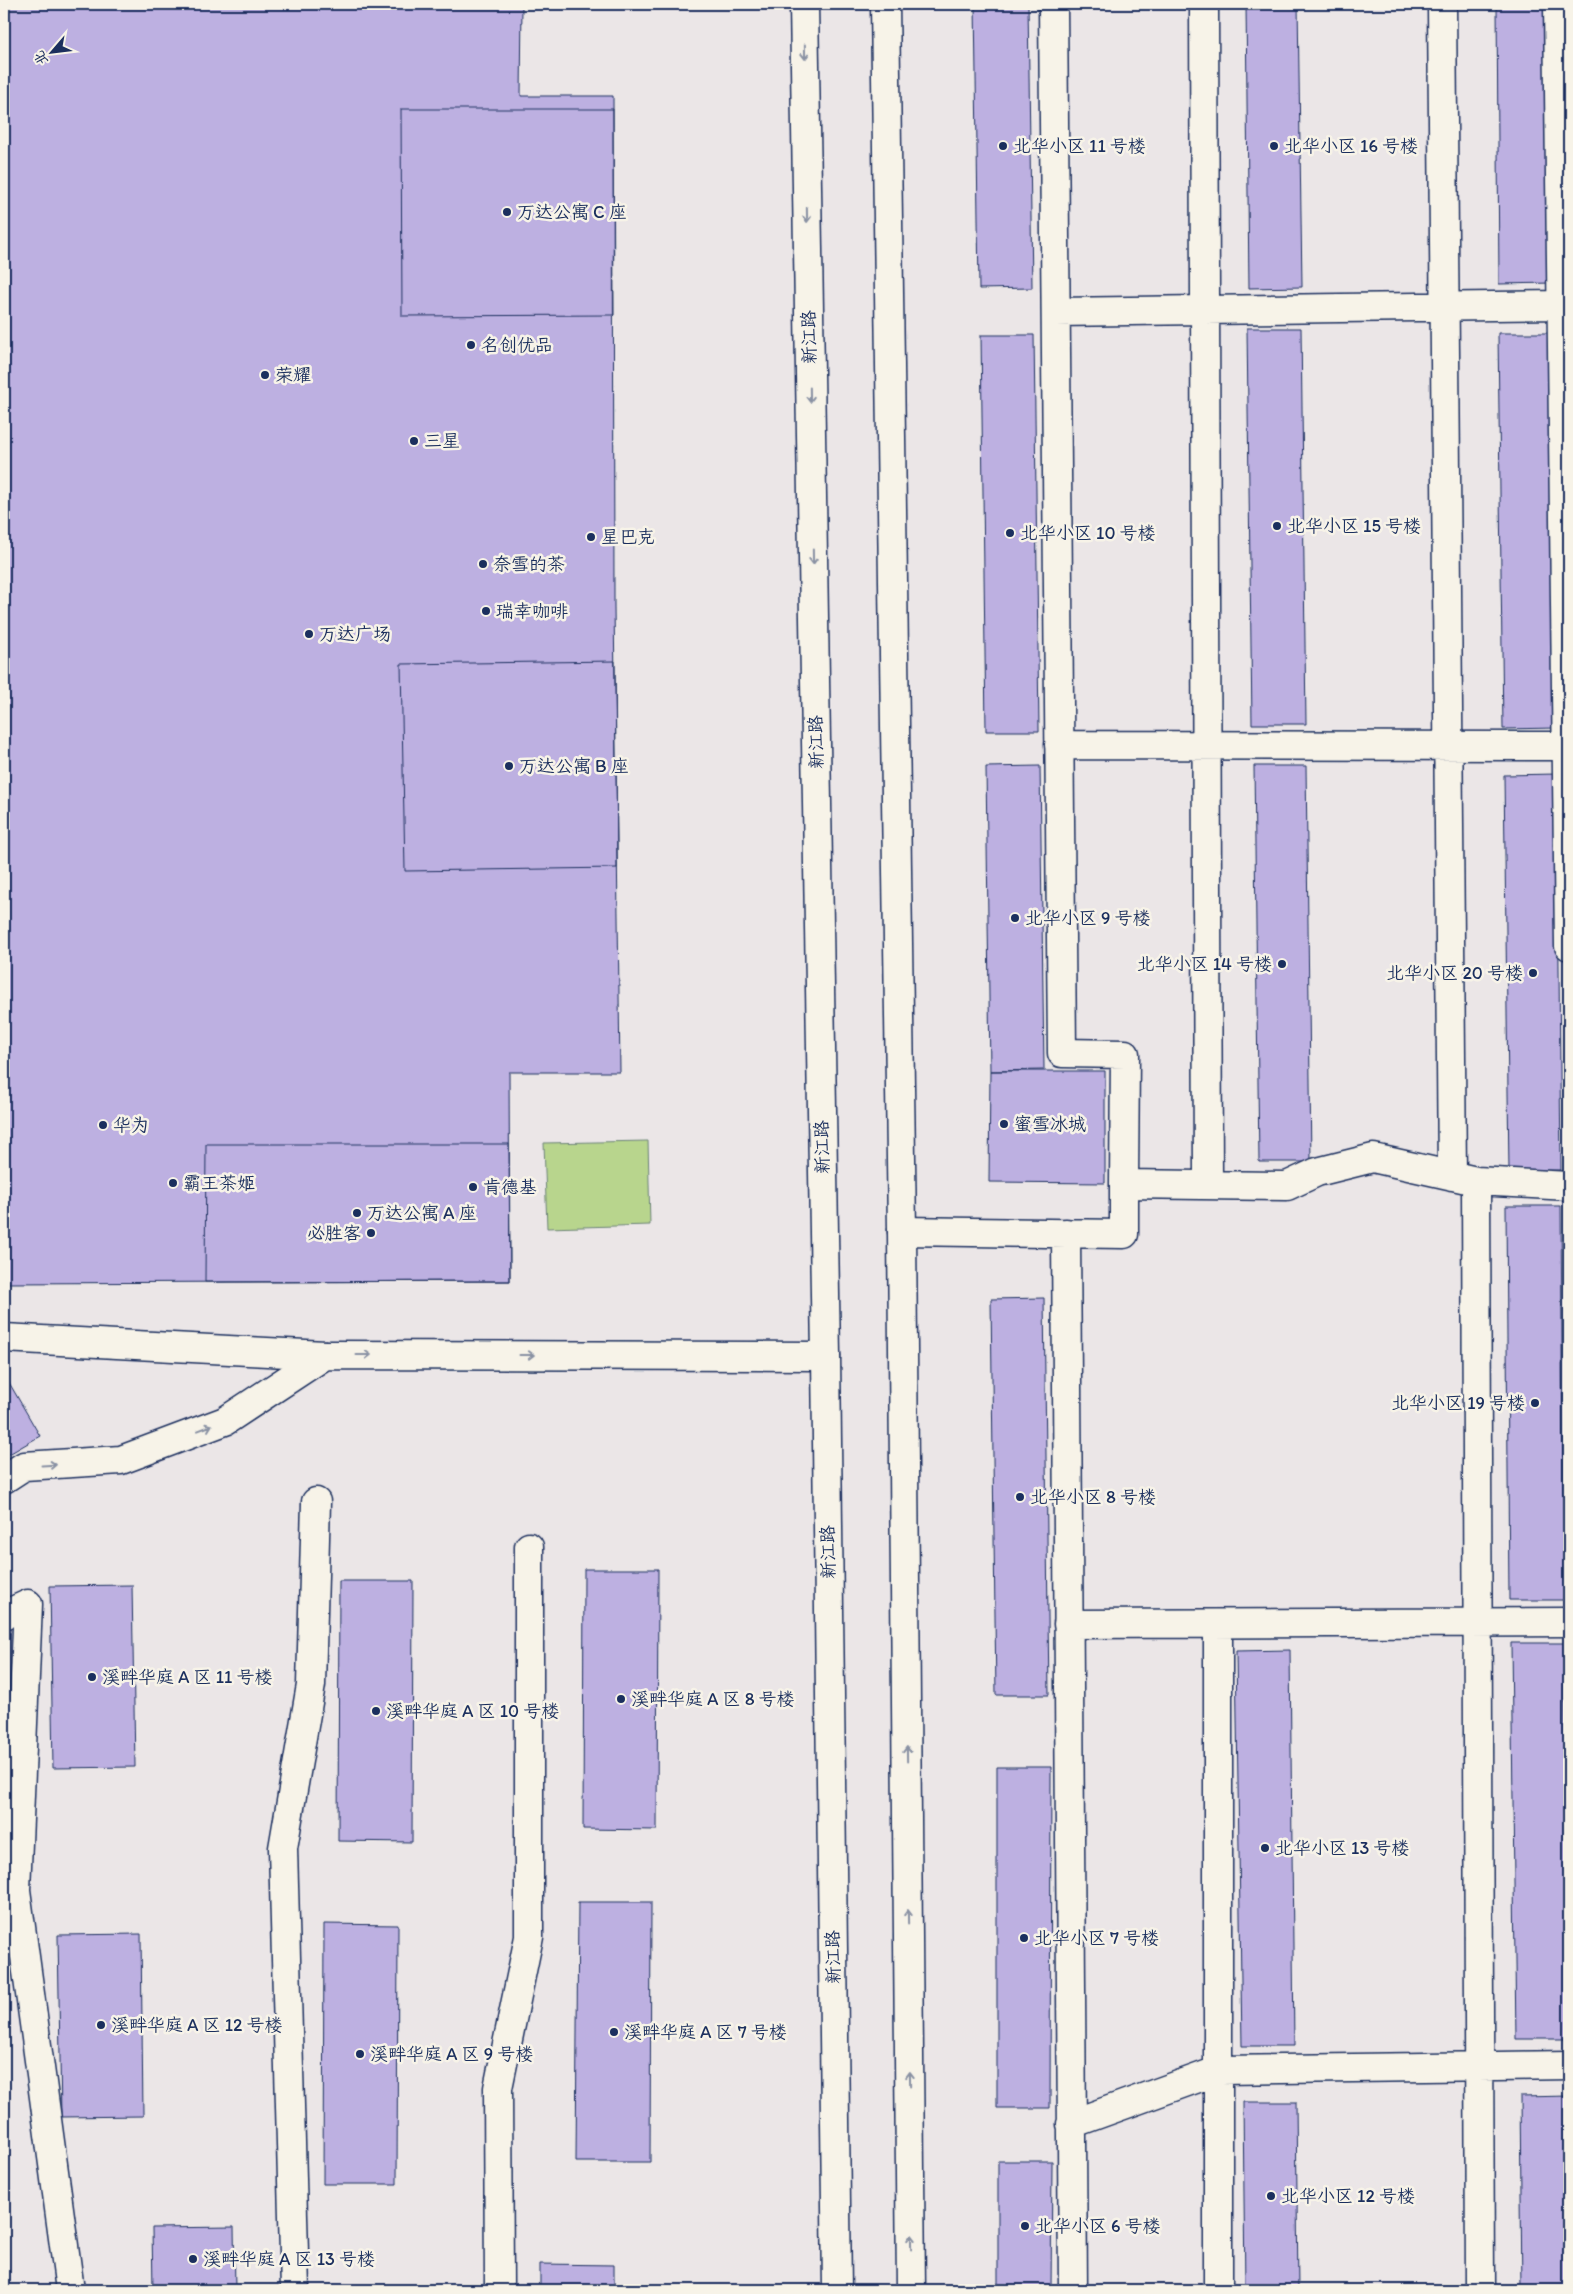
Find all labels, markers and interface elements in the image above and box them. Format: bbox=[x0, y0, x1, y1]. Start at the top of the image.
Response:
north arrow bbox=[28, 28, 78, 78]
one-way arrow bbox=[800, 44, 809, 60]
text: 北 bbox=[30, 48, 52, 68]
place label: 北华小区 11 号楼 bbox=[1013, 135, 1146, 157]
place label: 北华小区 16 号楼 bbox=[1284, 135, 1418, 157]
marker: 北华小区 11 号楼 bbox=[997, 140, 1009, 152]
marker: 北华小区 16 号楼 bbox=[1268, 140, 1280, 152]
place label: 万达公寓 C 座 bbox=[517, 201, 627, 223]
marker: 万达公寓 C 座 bbox=[501, 206, 513, 218]
one-way arrow bbox=[802, 206, 812, 223]
street label: 新江路 bbox=[798, 310, 820, 364]
place label: 名创优品 bbox=[481, 334, 553, 356]
marker: 名创优品 bbox=[465, 339, 477, 351]
place label: 荣耀 bbox=[275, 364, 311, 386]
marker: 荣耀 bbox=[259, 369, 271, 381]
one-way arrow bbox=[805, 386, 815, 403]
place label: 三星 bbox=[424, 430, 460, 452]
marker: 三星 bbox=[408, 435, 420, 447]
place label: 北华小区 15 号楼 bbox=[1287, 515, 1421, 537]
marker: 北华小区 15 号楼 bbox=[1271, 520, 1283, 532]
place label: 北华小区 10 号楼 bbox=[1020, 522, 1156, 544]
place label: 星巴克 bbox=[601, 526, 655, 548]
marker: 北华小区 10 号楼 bbox=[1004, 527, 1016, 539]
marker: 星巴克 bbox=[585, 531, 597, 543]
one-way arrow bbox=[808, 549, 818, 565]
place label: 奈雪的茶 bbox=[493, 553, 565, 575]
marker: 奈雪的茶 bbox=[477, 558, 489, 570]
place label: 瑞幸咖啡 bbox=[496, 600, 568, 622]
marker: 瑞幸咖啡 bbox=[480, 605, 492, 617]
place label: 万达广场 bbox=[319, 623, 391, 645]
marker: 万达广场 bbox=[303, 628, 315, 640]
street label: 新江路 bbox=[805, 715, 827, 769]
place label: 万达公寓 B 座 bbox=[519, 755, 629, 777]
marker: 万达公寓 B 座 bbox=[503, 760, 515, 772]
place label: 北华小区 9 号楼 bbox=[1025, 907, 1151, 929]
marker: 北华小区 9 号楼 bbox=[1009, 912, 1021, 924]
place label: 北华小区 14 号楼 bbox=[1137, 953, 1272, 975]
marker: 北华小区 14 号楼 bbox=[1276, 958, 1288, 970]
place label: 北华小区 20 号楼 bbox=[1386, 962, 1523, 984]
marker: 北华小区 20 号楼 bbox=[1527, 967, 1539, 979]
place label: 蜜雪冰城 bbox=[1014, 1113, 1086, 1135]
place label: 华为 bbox=[113, 1114, 149, 1136]
marker: 蜜雪冰城 bbox=[998, 1118, 1010, 1130]
marker: 华为 bbox=[97, 1119, 109, 1131]
street label: 新江路 bbox=[811, 1120, 833, 1174]
place label: 霸王茶姬 bbox=[183, 1172, 255, 1194]
place label: 肯德基 bbox=[483, 1176, 537, 1198]
marker: 霸王茶姬 bbox=[167, 1177, 179, 1189]
marker: 肯德基 bbox=[467, 1181, 479, 1193]
place label: 万达公寓 A 座 bbox=[367, 1202, 477, 1224]
marker: 万达公寓 A 座 bbox=[351, 1207, 363, 1219]
place label: 必胜客 bbox=[307, 1222, 361, 1244]
marker: 必胜客 bbox=[365, 1227, 377, 1239]
one-way arrow bbox=[356, 1350, 372, 1360]
one-way arrow bbox=[518, 1350, 535, 1360]
place label: 北华小区 19 号楼 bbox=[1391, 1392, 1525, 1414]
marker: 北华小区 19 号楼 bbox=[1529, 1397, 1541, 1409]
one-way arrow bbox=[197, 1423, 213, 1432]
one-way arrow bbox=[41, 1460, 57, 1469]
place label: 北华小区 8 号楼 bbox=[1030, 1486, 1156, 1508]
marker: 北华小区 8 号楼 bbox=[1014, 1491, 1026, 1503]
street label: 新江路 bbox=[817, 1525, 839, 1579]
place label: 溪畔华庭 A 区 11 号楼 bbox=[102, 1666, 272, 1688]
marker: 溪畔华庭 A 区 11 号楼 bbox=[86, 1671, 98, 1683]
place label: 溪畔华庭 A 区 8 号楼 bbox=[631, 1688, 795, 1710]
marker: 溪畔华庭 A 区 8 号楼 bbox=[615, 1693, 627, 1705]
place label: 溪畔华庭 A 区 10 号楼 bbox=[386, 1700, 559, 1722]
marker: 溪畔华庭 A 区 10 号楼 bbox=[370, 1705, 382, 1717]
one-way arrow bbox=[902, 1746, 912, 1762]
place label: 北华小区 13 号楼 bbox=[1275, 1837, 1409, 1859]
marker: 北华小区 13 号楼 bbox=[1259, 1842, 1271, 1854]
one-way arrow bbox=[903, 1909, 913, 1925]
place label: 北华小区 7 号楼 bbox=[1034, 1927, 1159, 1949]
street label: 新江路 bbox=[822, 1930, 844, 1984]
marker: 北华小区 7 号楼 bbox=[1018, 1932, 1030, 1944]
place label: 溪畔华庭 A 区 12 号楼 bbox=[111, 2014, 283, 2036]
marker: 溪畔华庭 A 区 12 号楼 bbox=[95, 2019, 107, 2031]
place label: 溪畔华庭 A 区 7 号楼 bbox=[624, 2021, 787, 2043]
marker: 溪畔华庭 A 区 7 号楼 bbox=[608, 2026, 620, 2038]
place label: 溪畔华庭 A 区 9 号楼 bbox=[370, 2043, 533, 2065]
marker: 溪畔华庭 A 区 9 号楼 bbox=[354, 2048, 366, 2060]
one-way arrow bbox=[905, 2071, 914, 2087]
place label: 北华小区 12 号楼 bbox=[1281, 2185, 1415, 2207]
marker: 北华小区 12 号楼 bbox=[1265, 2190, 1277, 2202]
place label: 北华小区 6 号楼 bbox=[1035, 2215, 1161, 2237]
marker: 北华小区 6 号楼 bbox=[1019, 2220, 1031, 2232]
one-way arrow bbox=[906, 2234, 916, 2250]
place label: 溪畔华庭 A 区 13 号楼 bbox=[203, 2248, 375, 2270]
marker: 溪畔华庭 A 区 13 号楼 bbox=[187, 2253, 199, 2265]

